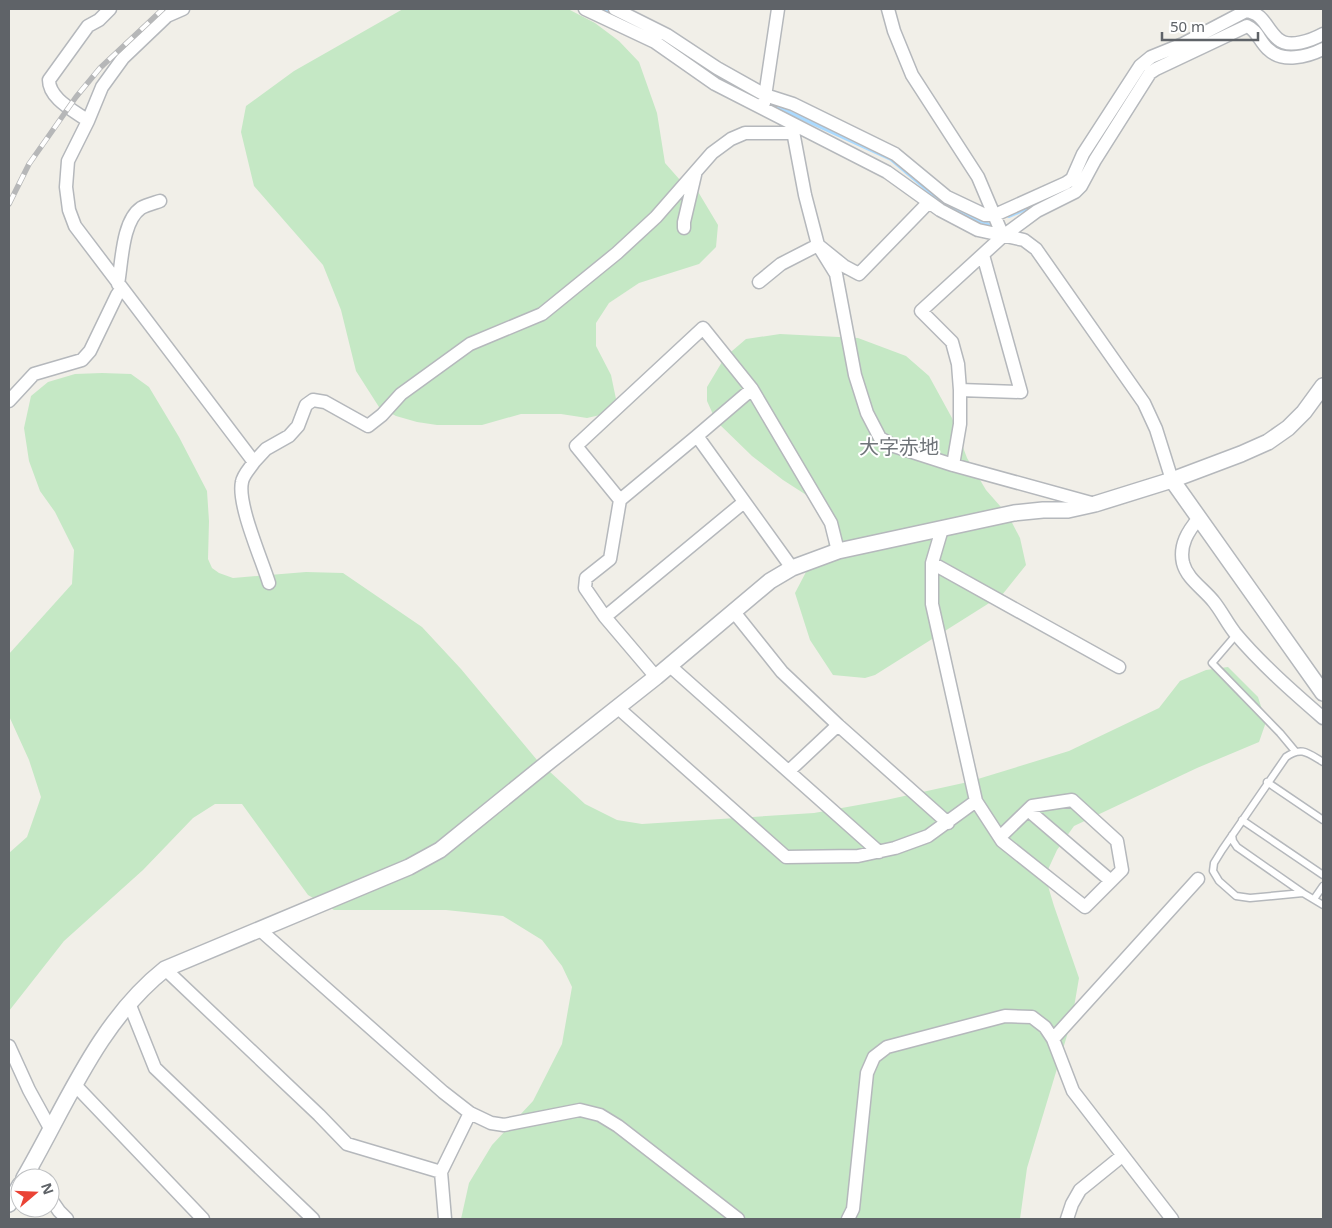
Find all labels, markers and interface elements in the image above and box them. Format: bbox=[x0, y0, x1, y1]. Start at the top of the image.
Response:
scale bar bbox=[1162, 10, 1258, 42]
text: 50 m bbox=[1170, 16, 1205, 36]
district label: 大字赤地 bbox=[859, 433, 939, 460]
north arrow bbox=[10, 1168, 60, 1218]
text: N bbox=[37, 1180, 59, 1197]

